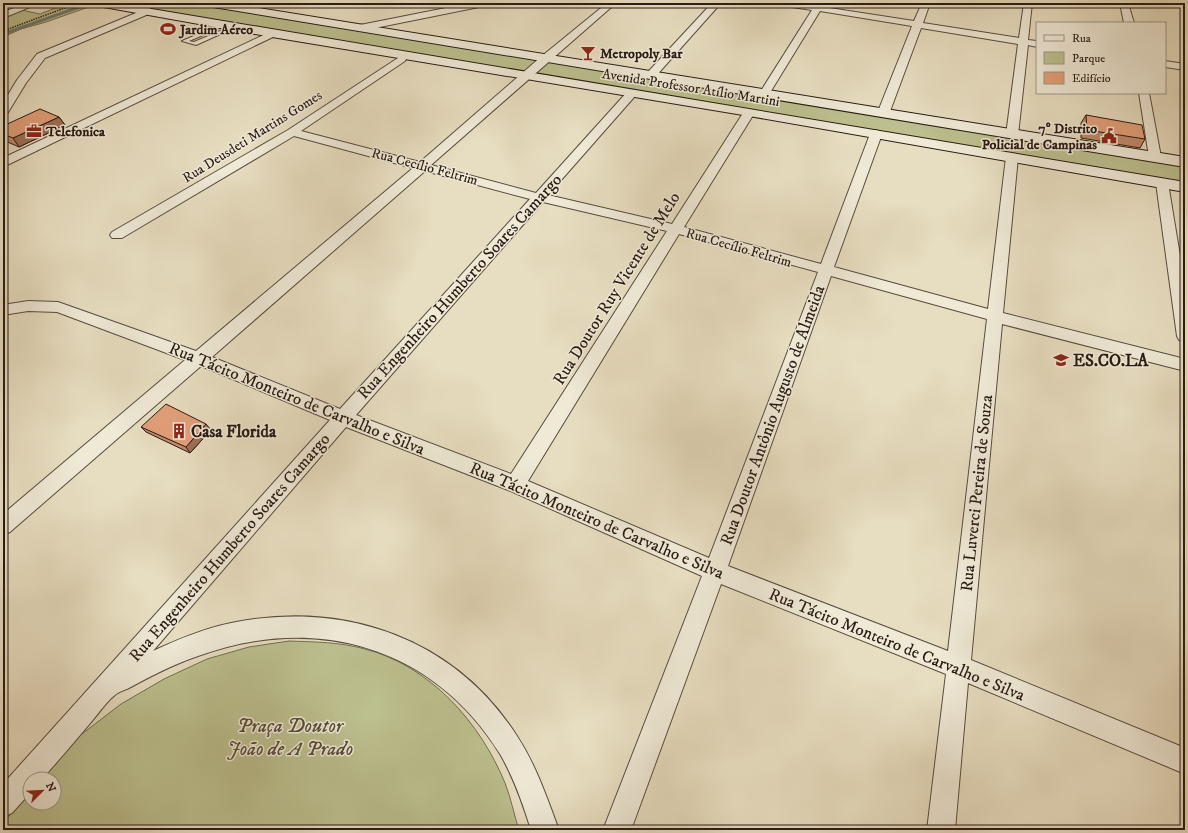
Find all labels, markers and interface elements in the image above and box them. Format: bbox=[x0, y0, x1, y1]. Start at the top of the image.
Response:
sports icon: Jardim Aéreo bbox=[159, 20, 177, 38]
place label: Jardim Aéreo bbox=[178, 21, 253, 39]
legend bbox=[1036, 22, 1166, 94]
text: Rua bbox=[1072, 31, 1092, 46]
bar icon: Metropoly Bar bbox=[579, 44, 597, 62]
place label: Metropoly Bar bbox=[600, 45, 683, 63]
text: Parque bbox=[1072, 51, 1105, 66]
street label: Avenida Professor Atílio Martini bbox=[601, 65, 781, 111]
text: Edifício bbox=[1072, 71, 1111, 86]
street label: Rua Deusdeti Martins Gomes bbox=[179, 86, 326, 187]
place label: 7º Distrito Policial de Campinas bbox=[982, 120, 1097, 154]
office icon: Telefonica bbox=[25, 122, 43, 140]
place label: Telefonica bbox=[45, 123, 106, 141]
public building icon: 7º Distrito Policial de Campinas bbox=[1100, 127, 1118, 145]
street label: Rua Cecílio Feltrim bbox=[370, 144, 480, 190]
street label: Rua Engenheiro Humberto Soares Camargo bbox=[353, 169, 567, 404]
street label: Rua Doutor Ruy Vicente de Melo bbox=[548, 188, 685, 389]
street label: Rua Cecílio Feltrim bbox=[684, 224, 794, 272]
street label: Rua Doutor Antônio Augusto de Almeida bbox=[716, 282, 831, 548]
street label: Rua Tácito Monteiro de Carvalho e Silva bbox=[165, 337, 429, 461]
place label: ES.CO.LA bbox=[1073, 350, 1150, 372]
school or university icon: ES.CO.LA bbox=[1052, 351, 1070, 369]
street label: Rua Luverci Pereira de Souza bbox=[956, 393, 998, 593]
place label: Casa Florida bbox=[191, 421, 277, 443]
building icon: Casa Florida bbox=[170, 422, 188, 440]
street label: Rua Engenheiro Humberto Soares Camargo bbox=[124, 429, 335, 667]
street label: Rua Tácito Monteiro de Carvalho e Silva bbox=[466, 457, 728, 585]
street label: Rua Tácito Monteiro de Carvalho e Silva bbox=[765, 583, 1029, 707]
park label: Praça Doutor João de A Prado bbox=[227, 714, 353, 762]
north arrow bbox=[22, 771, 62, 811]
text: N bbox=[42, 780, 58, 794]

